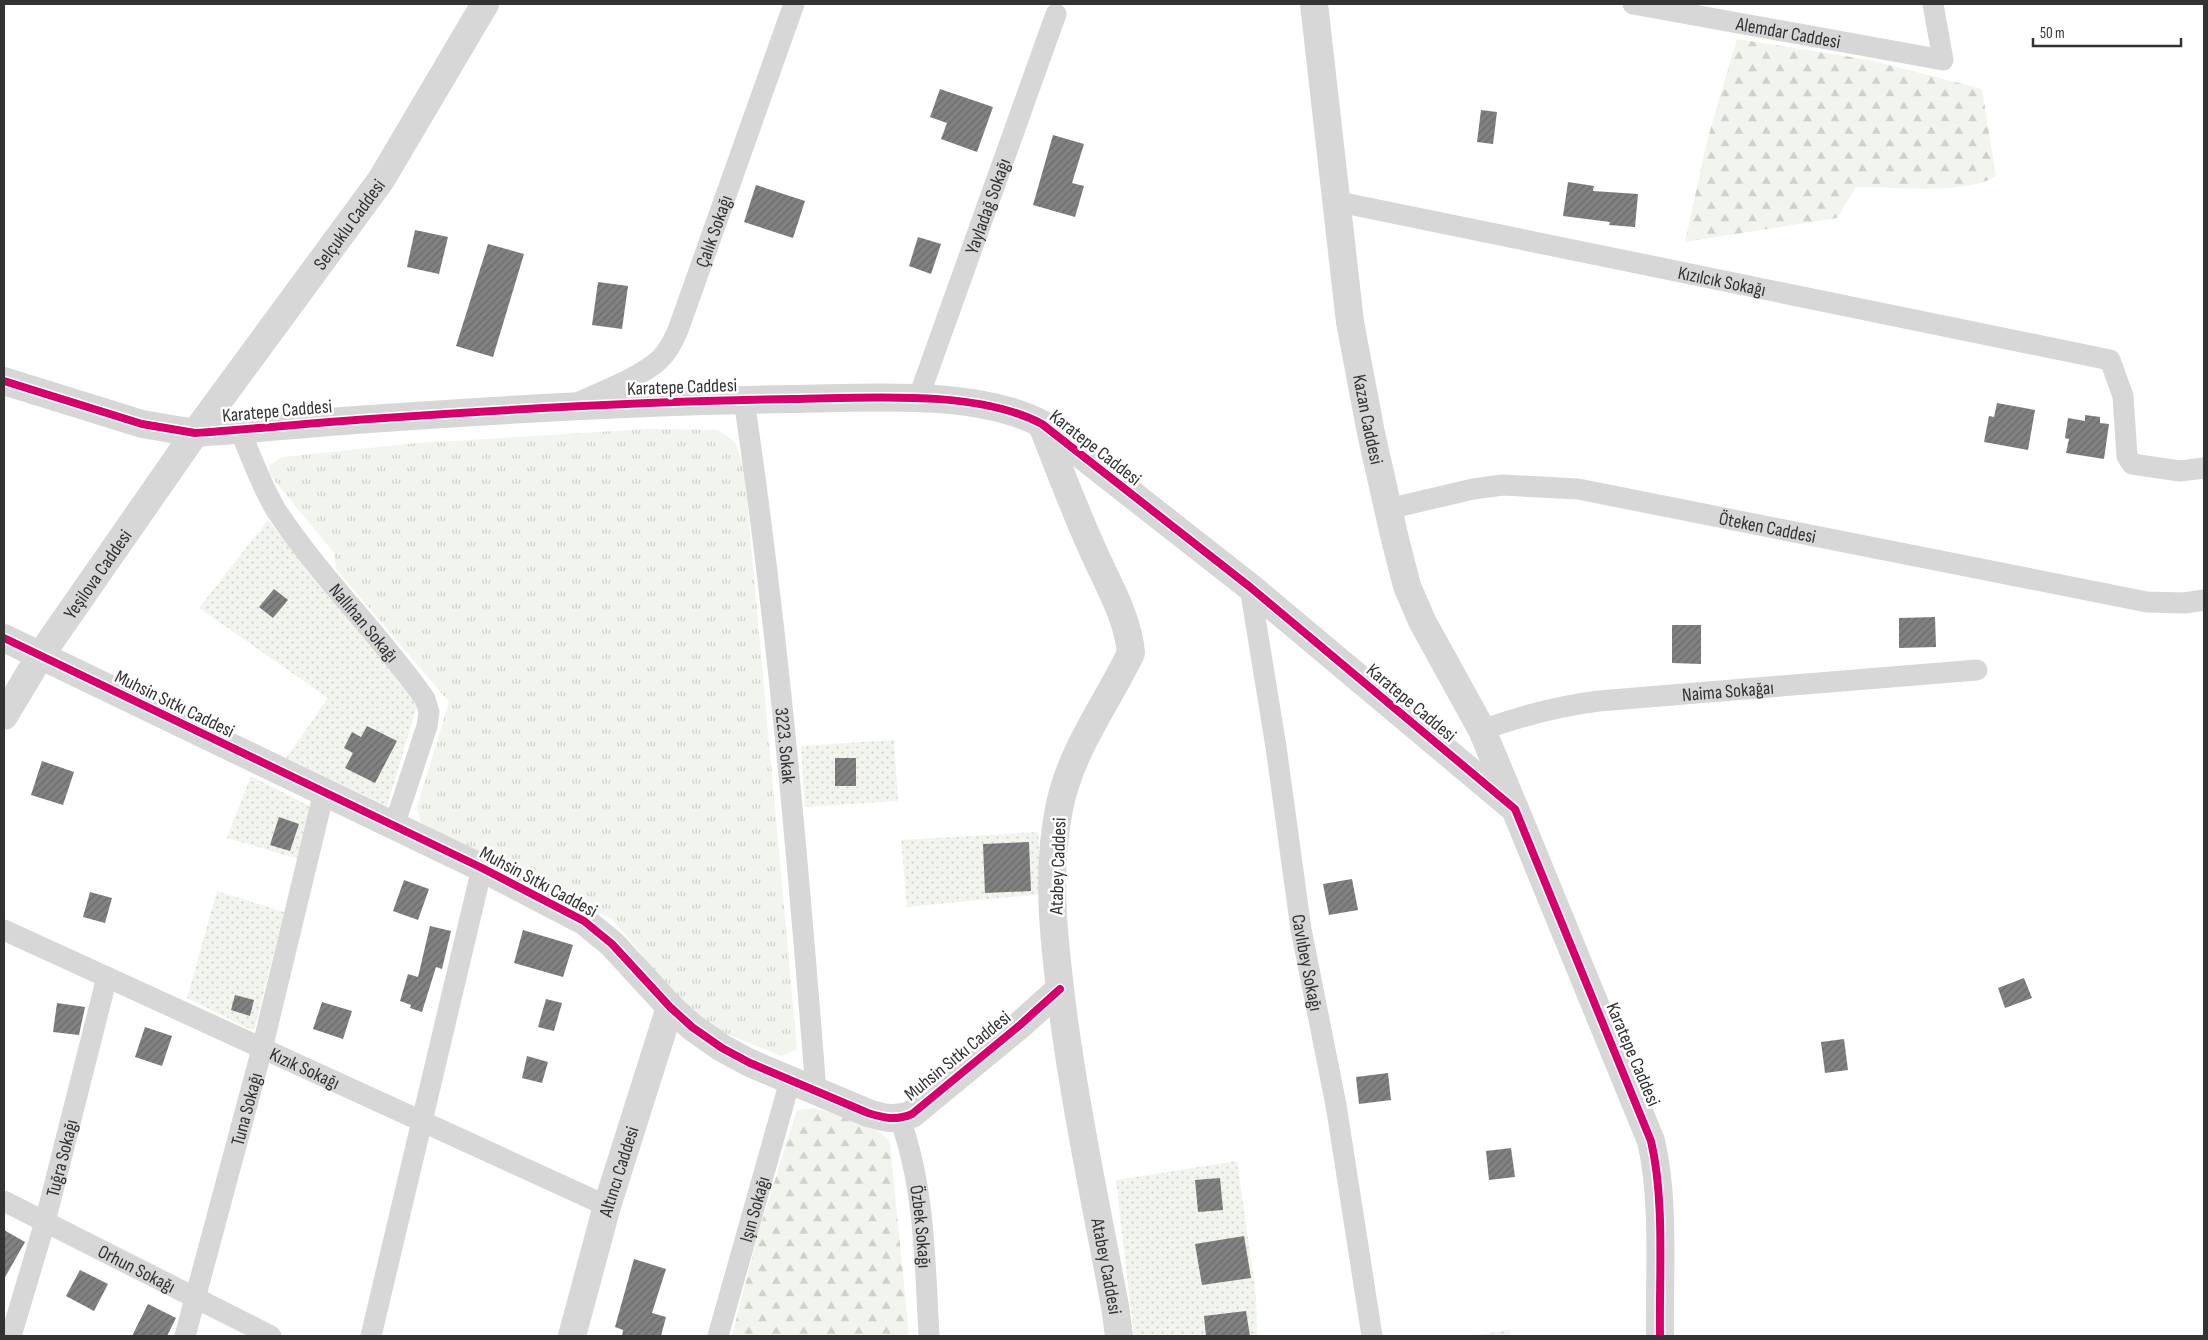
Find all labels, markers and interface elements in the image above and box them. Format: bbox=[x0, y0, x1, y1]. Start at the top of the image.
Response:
street label: Alemdar Caddesi bbox=[1733, 13, 1842, 54]
scale bar bbox=[2033, 15, 2180, 47]
text: 50 m bbox=[2040, 24, 2065, 43]
street label: Yayladağ Sokağı bbox=[961, 155, 1016, 258]
street label: Selçuklu Caddesi bbox=[309, 175, 391, 275]
street label: Çalık Sokağı bbox=[691, 192, 738, 271]
street label: Kızılcık Sokağı bbox=[1676, 262, 1768, 302]
street label: Kazan Caddesi bbox=[1347, 373, 1388, 467]
street label: Karatepe Caddesi bbox=[627, 374, 737, 401]
street label: Karatepe Caddesi bbox=[221, 395, 333, 428]
street label: Karatepe Caddesi bbox=[1045, 405, 1146, 491]
street label: Öteken Caddesi bbox=[1717, 507, 1818, 549]
street label: Yeşilova Caddesi bbox=[59, 526, 137, 624]
street label: Nallıhan Sokağı bbox=[324, 579, 403, 668]
street label: Karatepe Caddesi bbox=[1361, 659, 1461, 747]
street label: Muhsin Sıtkı Caddesi bbox=[111, 665, 238, 743]
street label: Naima Sokağaı bbox=[1681, 677, 1775, 707]
street label: 3223. Sokak bbox=[769, 706, 800, 785]
street label: Atabey Caddesi bbox=[1045, 817, 1072, 916]
street label: Muhsin Sıtkı Caddesi bbox=[475, 842, 601, 923]
street label: Cavlıbey Sokağı bbox=[1286, 913, 1327, 1013]
street label: Karatepe Caddesi bbox=[1601, 999, 1665, 1110]
street label: Muhsin Sıtkı Caddesi bbox=[900, 1006, 1016, 1106]
street label: Kızık Sokağı bbox=[266, 1043, 343, 1095]
street label: Tuna Sokağı bbox=[227, 1070, 268, 1148]
street label: Tuğra Sokağı bbox=[42, 1117, 84, 1200]
street label: Altıncı Caddesi bbox=[594, 1124, 644, 1220]
street label: Işın Sokağı bbox=[735, 1174, 776, 1245]
street label: Özbek Sokağı bbox=[904, 1183, 936, 1269]
street label: Atabey Caddesi bbox=[1085, 1215, 1126, 1316]
street label: Orhun Sokağı bbox=[94, 1240, 179, 1299]

